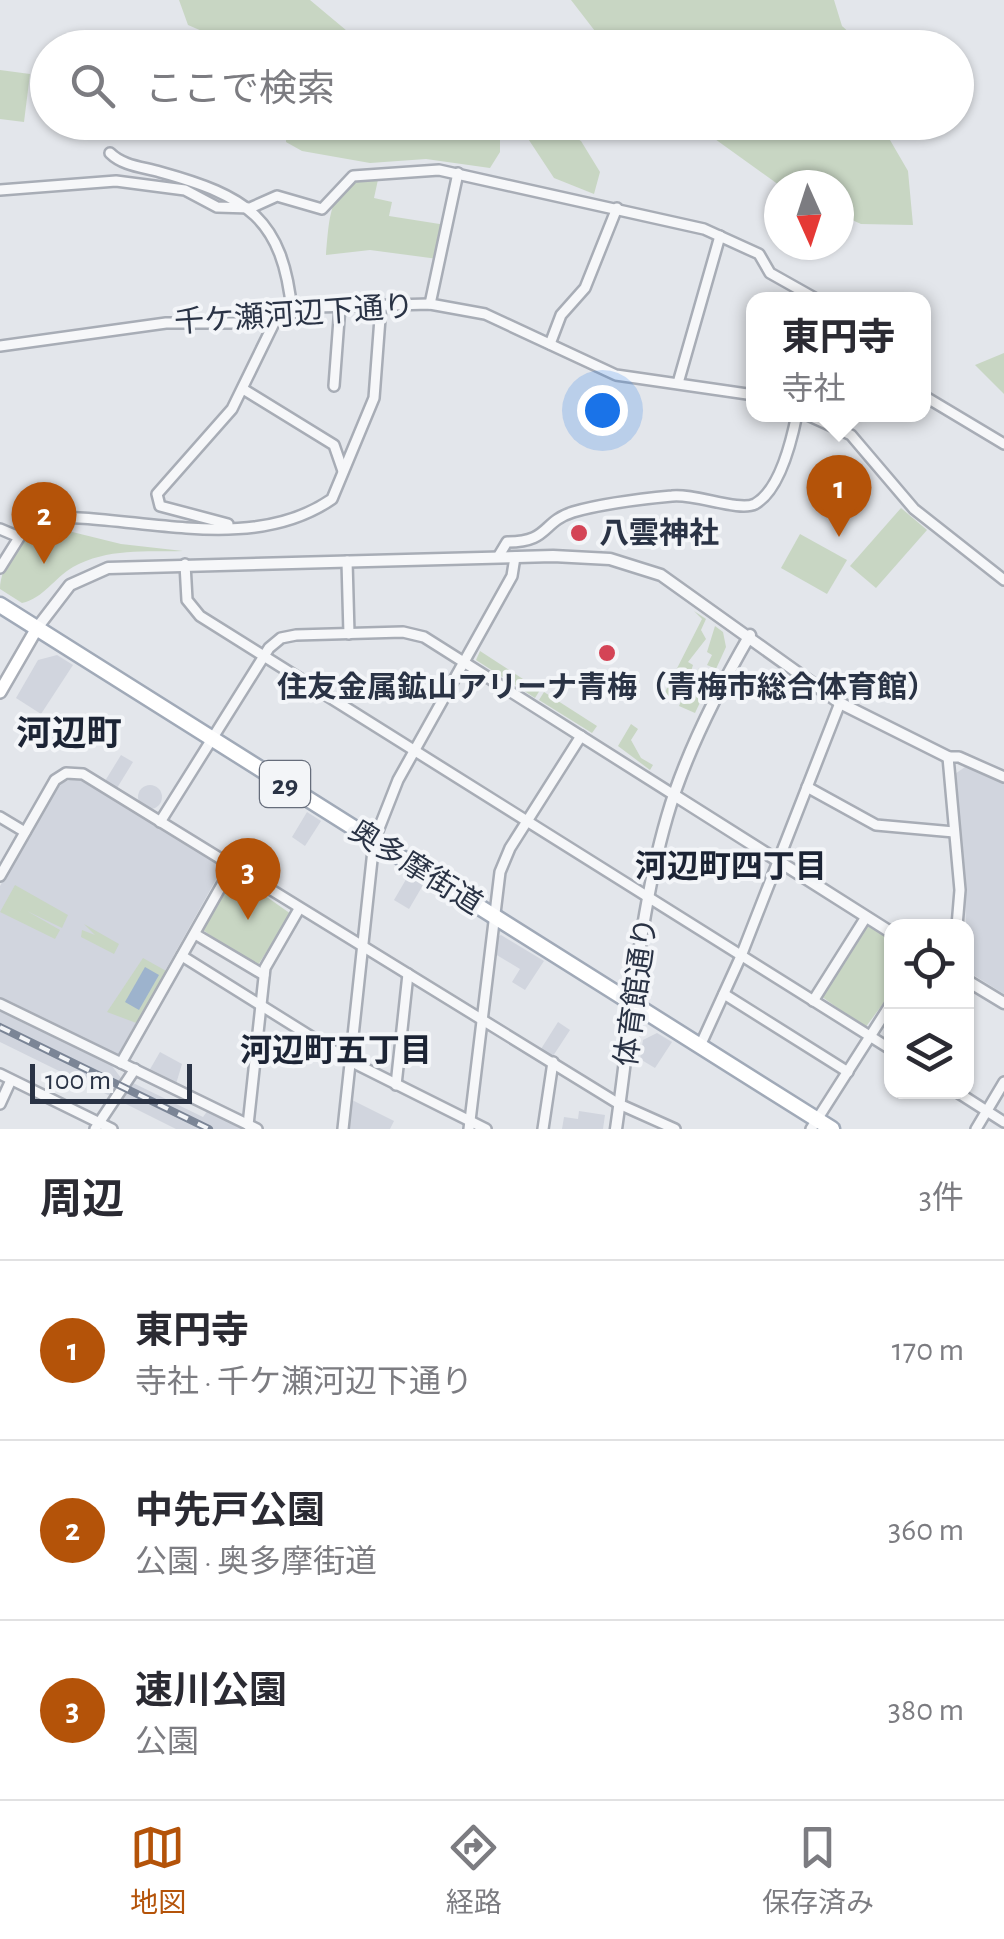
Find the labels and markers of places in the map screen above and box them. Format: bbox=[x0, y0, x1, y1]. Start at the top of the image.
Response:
pin: 1 bbox=[806, 454, 872, 537]
pin: 2 bbox=[12, 482, 76, 564]
place label: 八雲神社 bbox=[599, 517, 719, 549]
marker: 八雲神社 bbox=[568, 522, 590, 544]
marker: 住友金属鉱山アリーナ青梅（青梅市総合体育館） bbox=[596, 642, 618, 664]
place label: 住友金属鉱山アリーナ青梅（青梅市総合体育館） bbox=[277, 671, 937, 703]
pin: 3 bbox=[216, 838, 280, 920]

